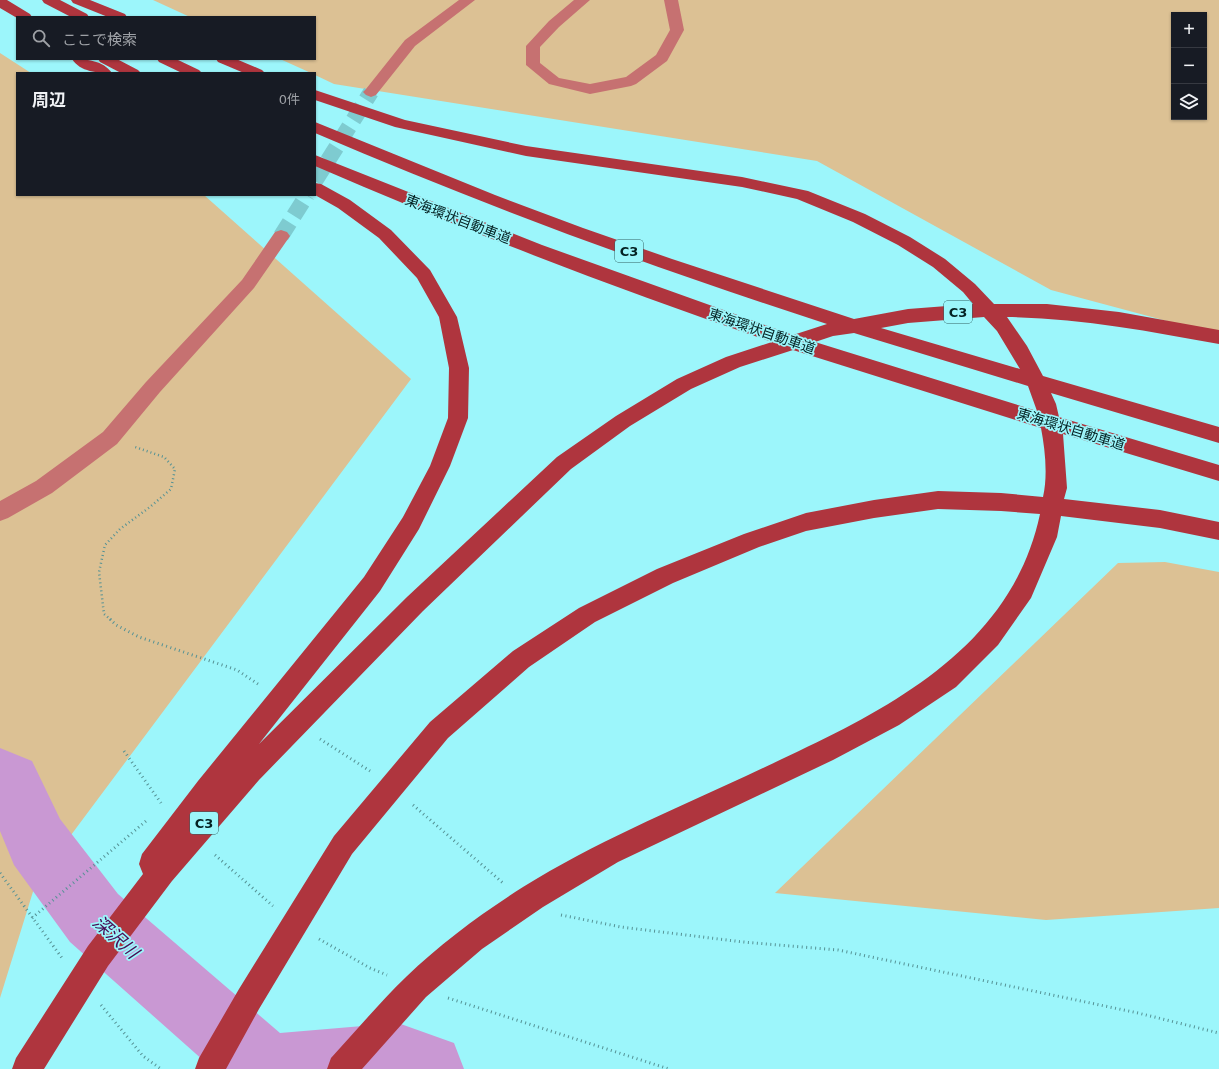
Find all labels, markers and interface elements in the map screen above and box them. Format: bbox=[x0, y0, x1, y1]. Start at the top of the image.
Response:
map controls bbox=[1171, 12, 1207, 120]
button: + bbox=[1171, 12, 1207, 48]
search box bbox=[16, 16, 316, 60]
icon: search bbox=[30, 27, 52, 49]
text: ここで検索 bbox=[62, 31, 137, 49]
button: − bbox=[1171, 48, 1207, 84]
button: layers bbox=[1171, 84, 1207, 120]
text: 周辺 bbox=[32, 90, 66, 110]
text: 0件 bbox=[279, 92, 300, 107]
street label: 東海環状自動車道 bbox=[403, 191, 513, 247]
road number: C3 bbox=[615, 240, 643, 262]
road number: C3 bbox=[944, 301, 972, 323]
street label: 東海環状自動車道 bbox=[706, 305, 818, 357]
street label: 東海環状自動車道 bbox=[1015, 405, 1127, 453]
road number: C3 bbox=[190, 812, 218, 834]
water label: 深沢川 bbox=[89, 911, 145, 964]

